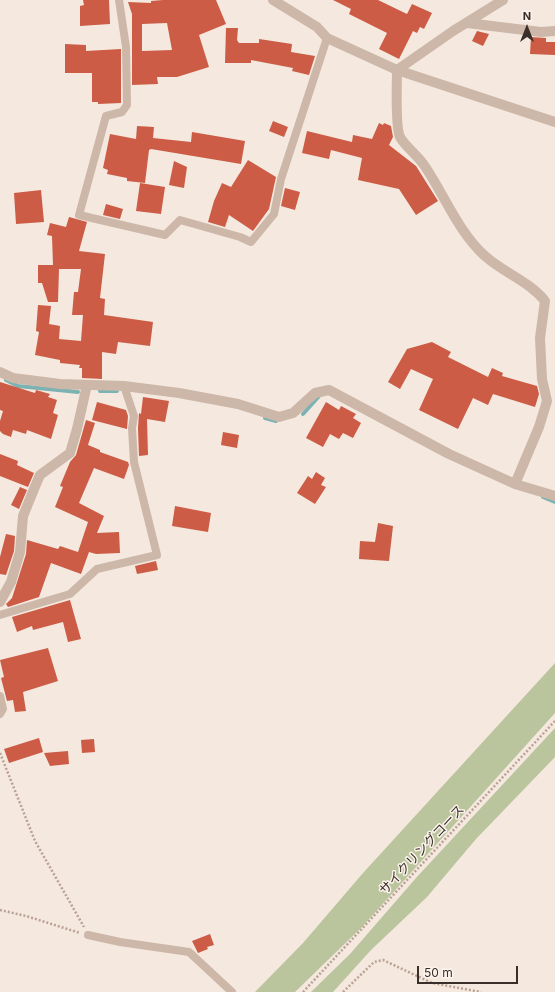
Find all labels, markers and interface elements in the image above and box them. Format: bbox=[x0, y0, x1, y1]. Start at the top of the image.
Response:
north arrow bbox=[507, 8, 547, 48]
text: N bbox=[523, 9, 531, 23]
street label: サイクリングコース bbox=[376, 802, 468, 898]
scale bar bbox=[419, 958, 520, 984]
text: 50 m bbox=[424, 965, 453, 980]

